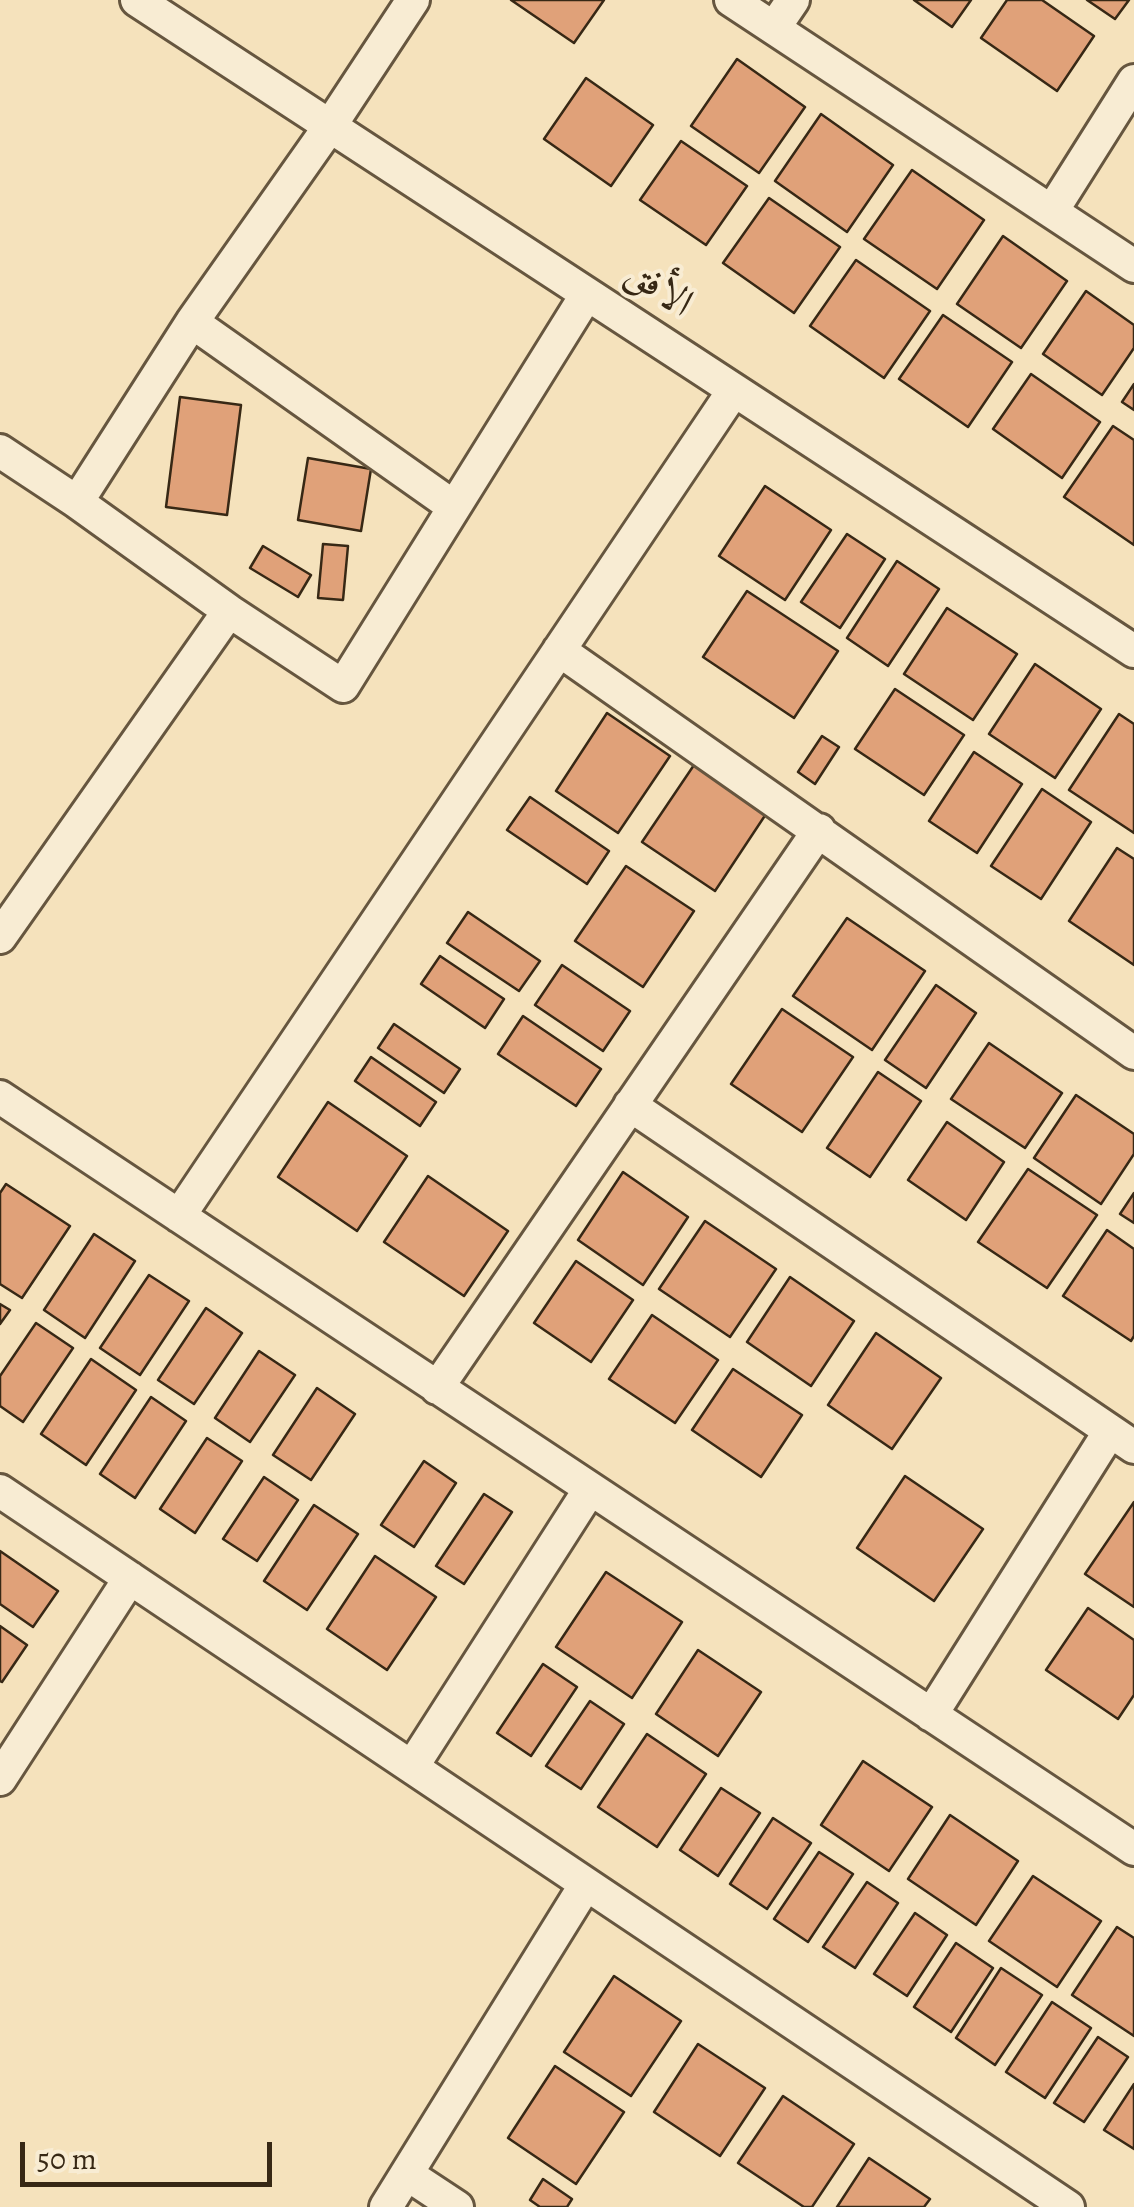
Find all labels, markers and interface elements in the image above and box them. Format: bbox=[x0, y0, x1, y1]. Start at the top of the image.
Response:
street label: الأفق bbox=[615, 251, 701, 329]
scale bar bbox=[25, 2122, 278, 2184]
text: 50 m bbox=[37, 2139, 97, 2179]

